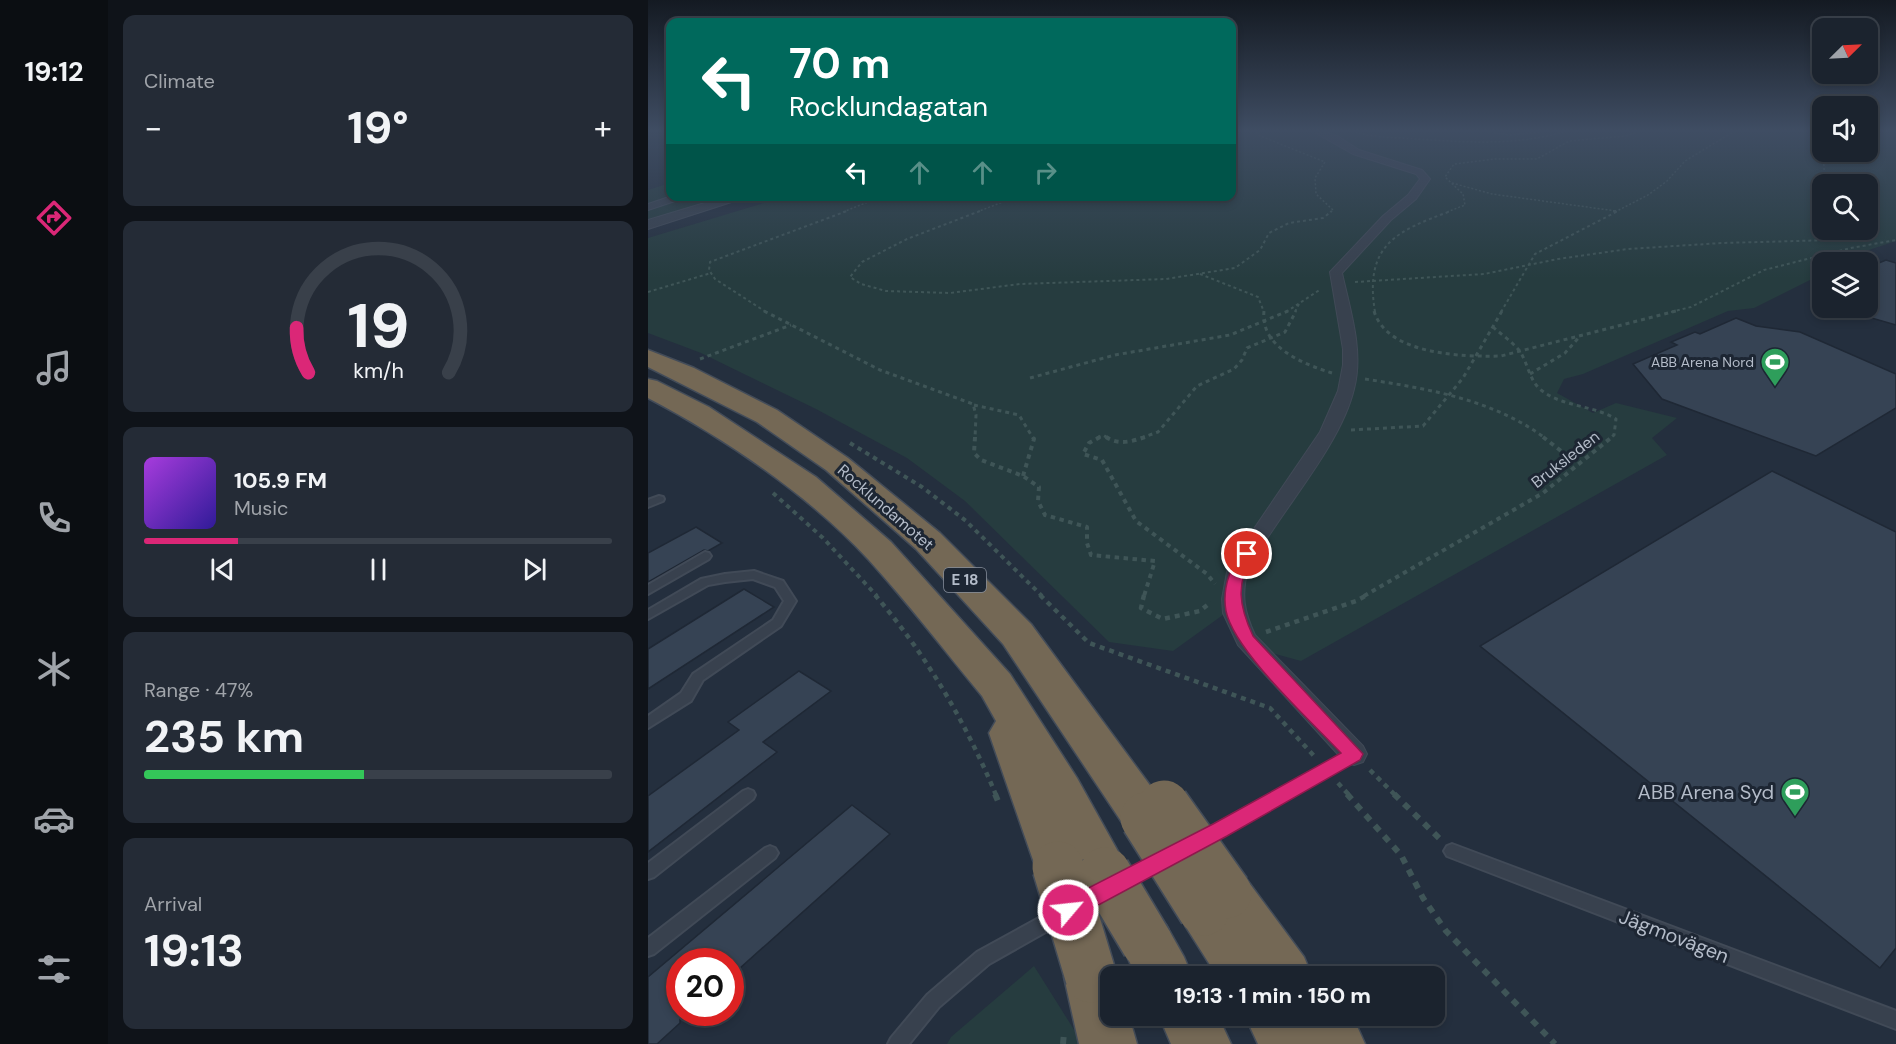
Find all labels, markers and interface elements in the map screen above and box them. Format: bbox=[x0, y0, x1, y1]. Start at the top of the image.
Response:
north arrow bbox=[1812, 18, 1878, 84]
map controls bbox=[1812, 18, 1878, 318]
text: 70 m bbox=[789, 36, 890, 91]
icon: left bbox=[690, 42, 768, 120]
text: 19:12 bbox=[24, 54, 84, 89]
text: Climate bbox=[144, 68, 215, 94]
text: Rocklundagatan bbox=[789, 89, 988, 124]
button: sound bbox=[1812, 96, 1878, 162]
text: 19° bbox=[347, 98, 409, 157]
text: − bbox=[144, 106, 162, 149]
text: + bbox=[594, 106, 612, 149]
icon: left bbox=[840, 156, 873, 189]
icon: ahead bbox=[903, 156, 936, 189]
icon: ahead bbox=[966, 156, 999, 189]
icon: right bbox=[1029, 156, 1062, 189]
button: search bbox=[1812, 174, 1878, 240]
icon: directions bbox=[33, 197, 75, 239]
button: layers bbox=[1812, 252, 1878, 318]
text: 19 bbox=[347, 285, 409, 366]
sports icon: ABB Arena Nord bbox=[1759, 346, 1791, 388]
icon: music bbox=[33, 347, 75, 389]
place label: ABB Arena Nord bbox=[1651, 353, 1754, 371]
text: km/h bbox=[353, 358, 403, 386]
street label: Bruksleden bbox=[1527, 426, 1604, 493]
street label: Rocklundamotet bbox=[833, 460, 938, 555]
text: 105.9 FM bbox=[234, 466, 327, 495]
text: Music bbox=[234, 495, 289, 521]
icon: phone bbox=[33, 497, 75, 539]
pin bbox=[1221, 528, 1272, 579]
icon: arrive bbox=[1230, 537, 1263, 570]
icon: previous bbox=[206, 553, 239, 586]
icon: pause bbox=[362, 553, 395, 586]
icon: next bbox=[518, 553, 551, 586]
road number: E 18 bbox=[944, 568, 986, 592]
icon: climate bbox=[33, 648, 75, 690]
text: Range · 47% bbox=[144, 677, 253, 703]
text: 235 km bbox=[144, 707, 304, 766]
sports icon: ABB Arena Syd bbox=[1779, 776, 1811, 818]
place label: ABB Arena Syd bbox=[1638, 779, 1774, 805]
icon: car bbox=[33, 798, 75, 840]
position arrow bbox=[1036, 878, 1100, 942]
text: Arrival bbox=[144, 891, 202, 917]
street label: Jägmovägen bbox=[1615, 903, 1733, 969]
text: 19:13 bbox=[144, 921, 244, 980]
icon: filters bbox=[33, 948, 75, 990]
speed limit sign: 20 bbox=[666, 948, 744, 1026]
text: 19:13 · 1 min · 150 m bbox=[1174, 981, 1371, 1010]

